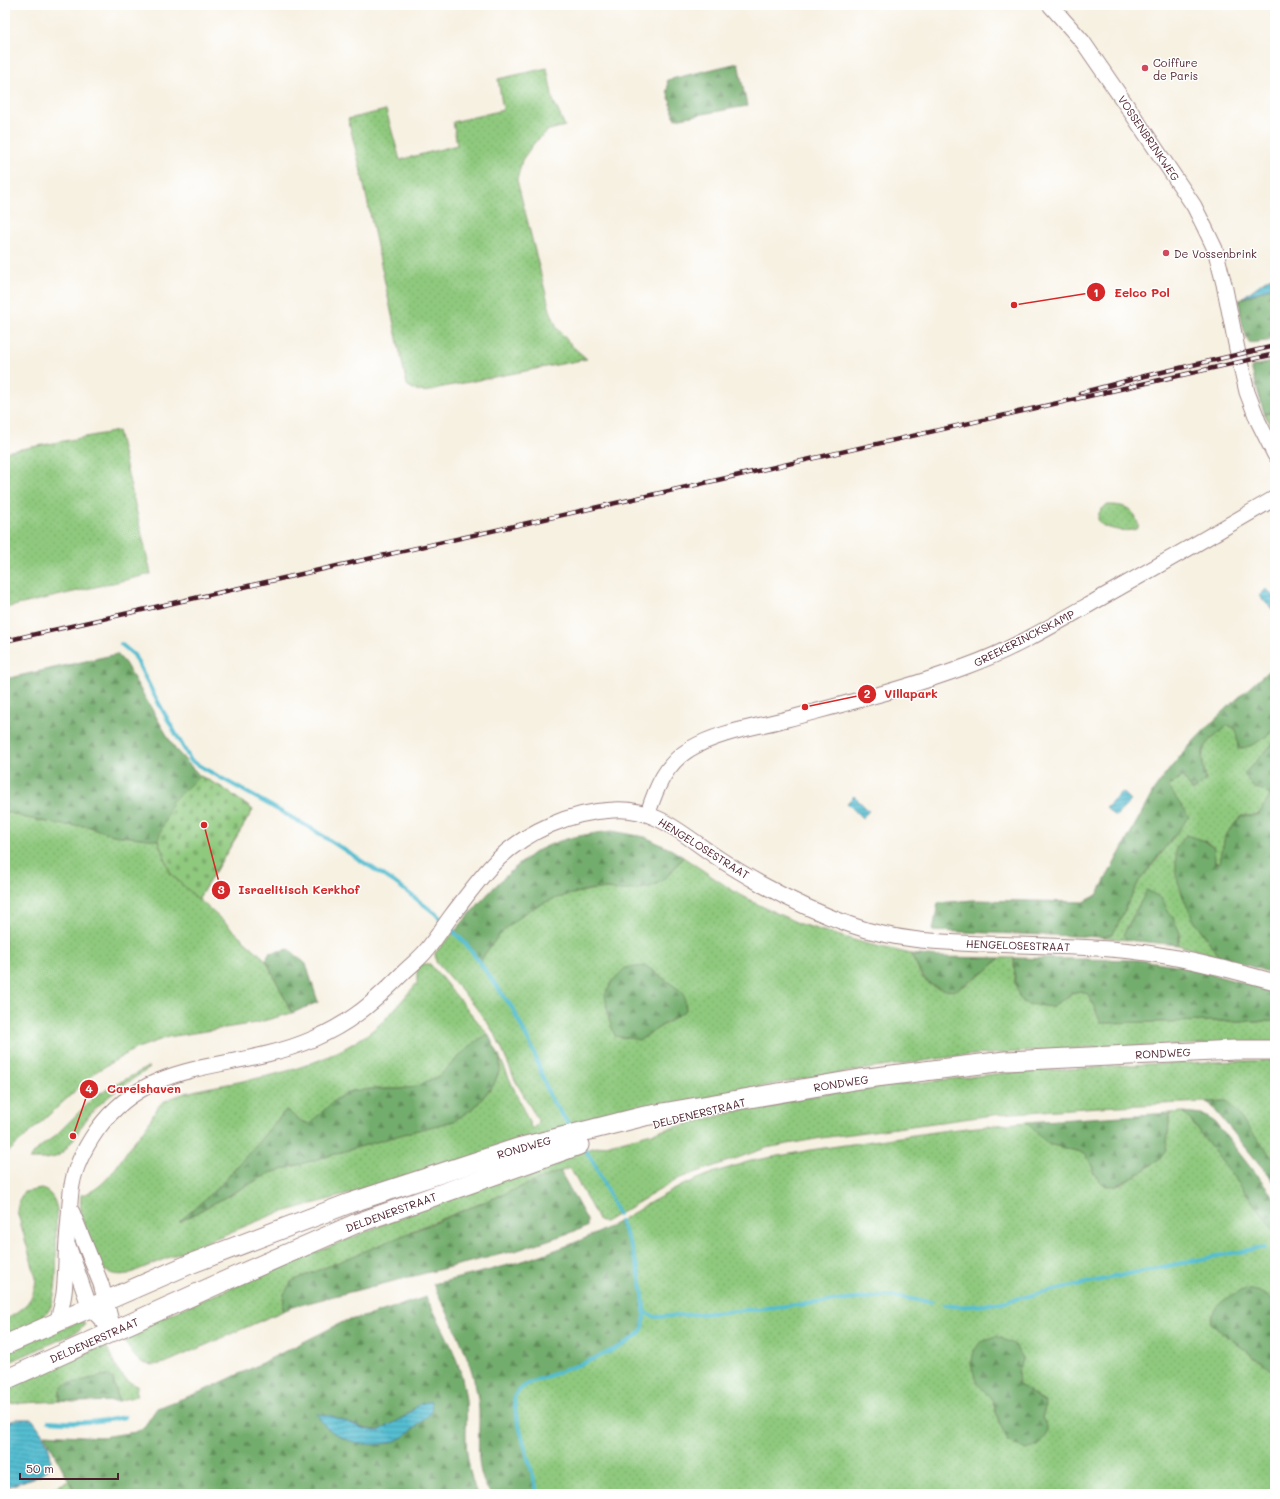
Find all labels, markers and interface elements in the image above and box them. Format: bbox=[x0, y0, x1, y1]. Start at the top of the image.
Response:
place label: Coiffure de Paris bbox=[1153, 55, 1198, 83]
marker: Coiffure de Paris bbox=[1140, 63, 1150, 73]
street label: VOSSENBRINKWEG bbox=[1115, 92, 1183, 184]
place label: De Vossenbrink bbox=[1174, 246, 1257, 261]
marker: De Vossenbrink bbox=[1161, 248, 1171, 258]
callout: Eelco Pol bbox=[1086, 280, 1178, 304]
text: 1 bbox=[1093, 284, 1099, 300]
text: Eelco Pol bbox=[1114, 284, 1170, 300]
street label: GREEKERINCKSKAMP bbox=[971, 606, 1077, 670]
callout: Villapark bbox=[857, 682, 946, 706]
text: 2 bbox=[864, 685, 871, 701]
text: Villapark bbox=[884, 685, 938, 701]
street label: HENGELOSESTRAAT bbox=[656, 814, 752, 882]
callout: Israelitisch Kerkhof bbox=[211, 878, 368, 902]
text: 3 bbox=[217, 881, 225, 897]
text: Israelitisch Kerkhof bbox=[238, 881, 361, 897]
street label: HENGELOSESTRAAT bbox=[966, 936, 1070, 954]
street label: RONDWEG bbox=[1135, 1044, 1191, 1062]
street label: RONDWEG bbox=[812, 1071, 870, 1095]
callout: Carelshaven bbox=[79, 1077, 189, 1101]
text: 4 bbox=[85, 1080, 93, 1096]
text: Carelshaven bbox=[107, 1080, 181, 1096]
street label: DELDENERSTRAAT bbox=[651, 1094, 747, 1132]
street label: RONDWEG bbox=[495, 1132, 553, 1162]
street label: DELDENERSTRAAT bbox=[343, 1189, 439, 1235]
street label: DELDENERSTRAAT bbox=[47, 1314, 141, 1366]
scale bar bbox=[20, 1455, 118, 1481]
text: 50 m bbox=[26, 1460, 54, 1476]

